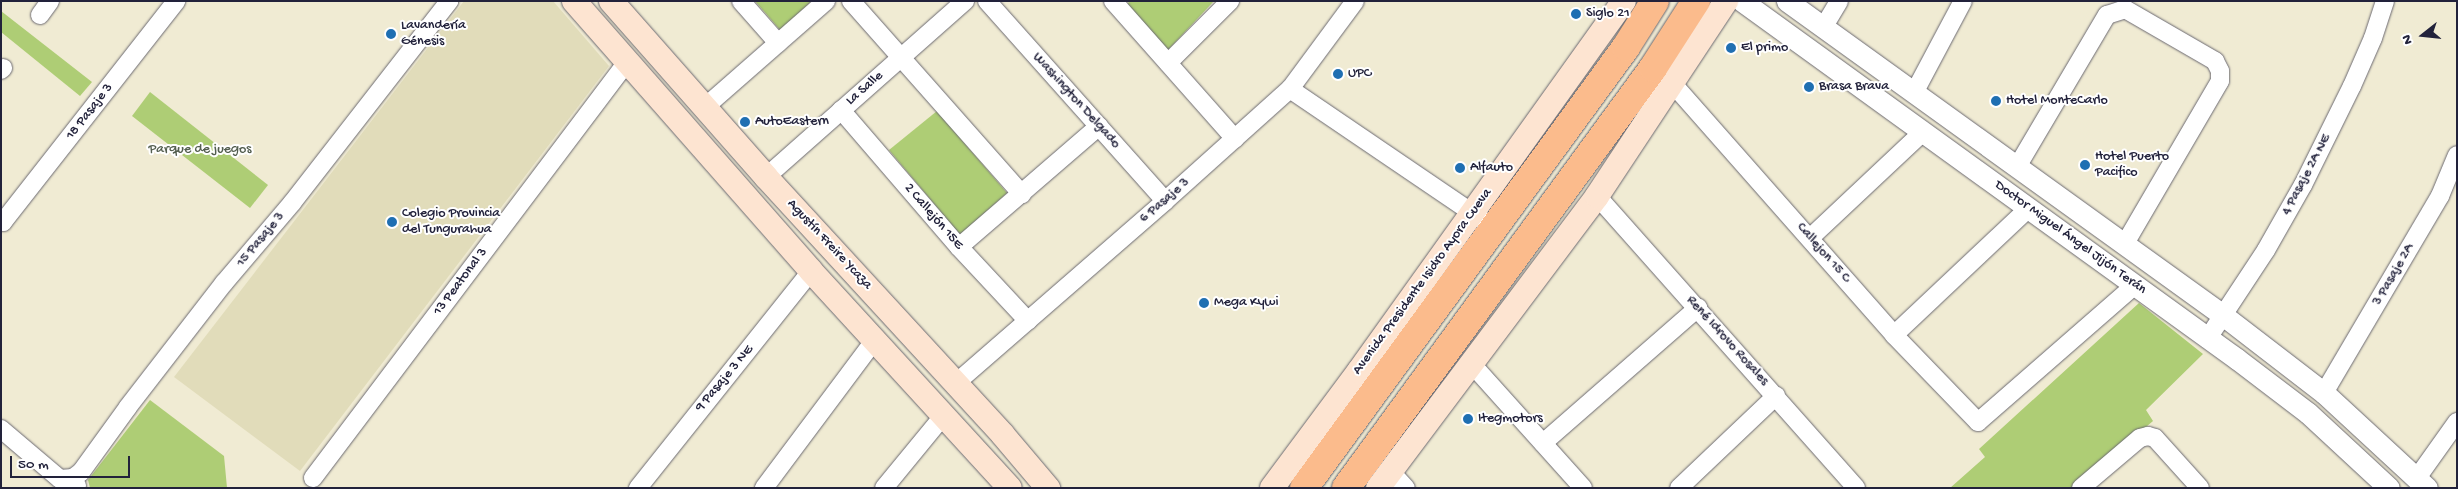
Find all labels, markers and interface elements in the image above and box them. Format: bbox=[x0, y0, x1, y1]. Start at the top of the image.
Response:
place label: Siglo 21 bbox=[1586, 6, 1630, 22]
marker: Siglo 21 bbox=[1570, 8, 1582, 20]
north arrow bbox=[2398, 10, 2448, 60]
place label: Lavandería Génesis bbox=[401, 18, 466, 50]
marker: Lavandería Génesis bbox=[385, 28, 397, 40]
text: N bbox=[2399, 33, 2418, 46]
place label: El primo bbox=[1741, 40, 1788, 56]
marker: El primo bbox=[1725, 42, 1737, 54]
street label: Washington Delgado bbox=[1028, 49, 1124, 153]
place label: UPC bbox=[1348, 66, 1371, 82]
street label: La Salle bbox=[843, 68, 887, 110]
marker: UPC bbox=[1332, 68, 1344, 80]
place label: Brasa Brava bbox=[1819, 79, 1889, 95]
street label: 18 Pasaje 3 bbox=[63, 80, 117, 144]
marker: Brasa Brava bbox=[1803, 81, 1815, 93]
place label: Hotel MonteCarlo bbox=[2006, 93, 2108, 109]
marker: Hotel MonteCarlo bbox=[1990, 95, 2002, 107]
place label: AutoEastern bbox=[755, 114, 829, 130]
marker: AutoEastern bbox=[739, 116, 751, 128]
street label: 4 Pasaje 2A NE bbox=[2279, 132, 2335, 218]
park label: Parque de juegos bbox=[149, 142, 251, 158]
place label: Hotel Puerto Pacifico bbox=[2095, 149, 2169, 182]
marker: Hotel Puerto Pacifico bbox=[2079, 159, 2091, 171]
place label: Alfauto bbox=[1470, 160, 1513, 176]
marker: Alfauto bbox=[1454, 162, 1466, 174]
street label: 6 Pasaje 3 bbox=[1137, 175, 1193, 227]
street label: Doctor Miguel Ángel Jijón Terán bbox=[1991, 177, 2149, 299]
street label: 2 Callejón 15E bbox=[900, 181, 966, 253]
street label: Avenida Presidente Isidro Ayora Cueva bbox=[1350, 186, 1496, 378]
street label: Agustín Freire Ycaza bbox=[783, 196, 875, 294]
place label: Colegio Provincia del Tungurahua bbox=[402, 206, 500, 238]
street label: 15 Pasaje 3 bbox=[233, 209, 289, 271]
marker: Colegio Provincia del Tungurahua bbox=[386, 216, 398, 228]
street label: Callejon 15 C bbox=[1792, 220, 1854, 286]
street label: 3 Pasaje 2A bbox=[2370, 241, 2418, 309]
street label: 13 Peatonal 3 bbox=[430, 245, 492, 319]
street label: René Idrovo Rosales bbox=[1682, 293, 1772, 389]
place label: Mega Kywi bbox=[1214, 295, 1278, 311]
marker: Mega Kywi bbox=[1198, 297, 1210, 309]
street label: 9 Pasaje 3 NE bbox=[692, 342, 758, 416]
place label: Itegmotors bbox=[1478, 411, 1543, 427]
marker: Itegmotors bbox=[1462, 413, 1474, 425]
scale bar bbox=[12, 446, 132, 478]
text: 50 m bbox=[18, 456, 49, 474]

